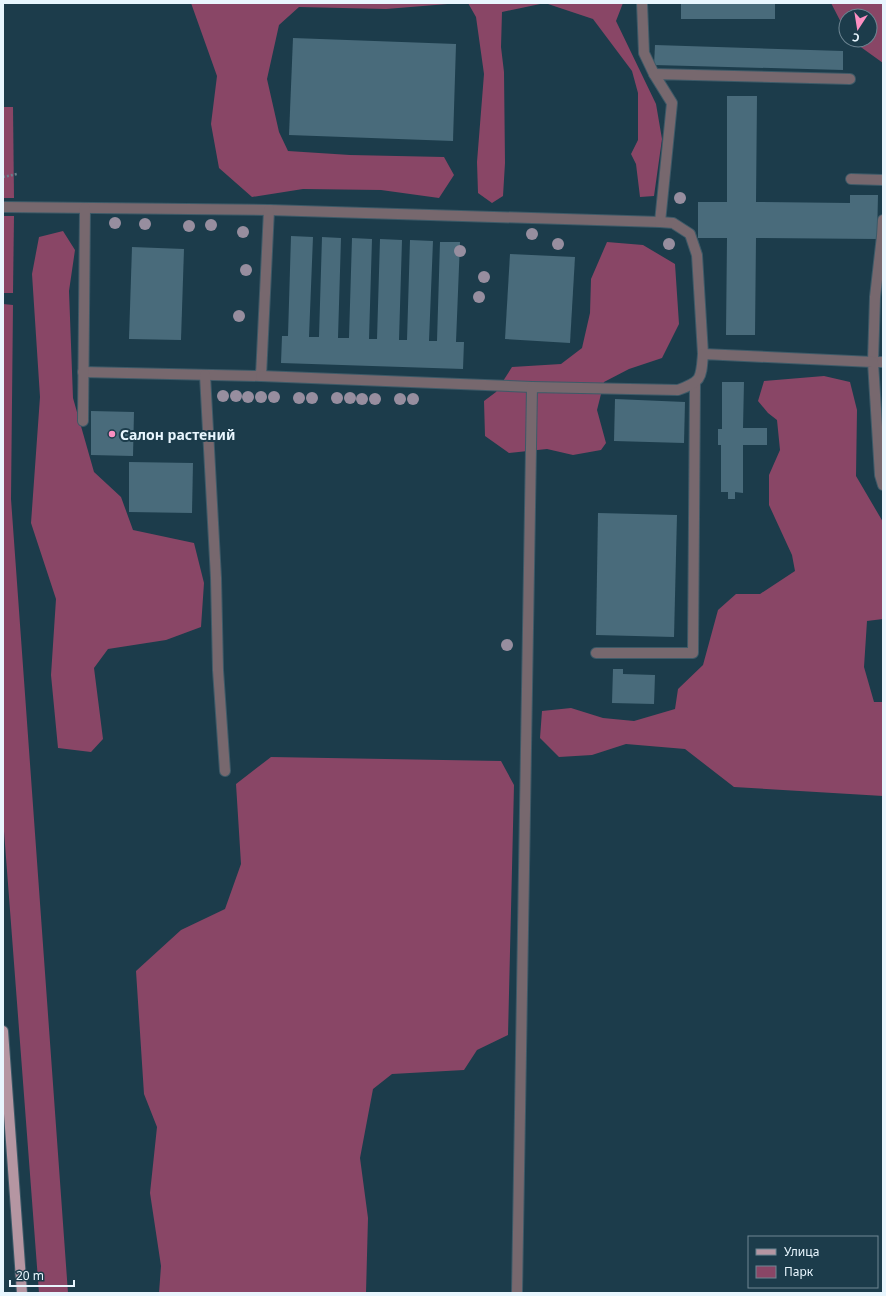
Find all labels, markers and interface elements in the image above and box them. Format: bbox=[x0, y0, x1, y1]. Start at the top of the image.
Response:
north arrow bbox=[838, 8, 878, 48]
text: С bbox=[851, 30, 861, 46]
place label: Салон растений bbox=[120, 425, 235, 444]
marker: Салон растений bbox=[107, 429, 117, 439]
legend bbox=[748, 1236, 878, 1288]
text: Улица bbox=[784, 1243, 819, 1260]
scale bar bbox=[10, 1262, 74, 1288]
text: Парк bbox=[784, 1263, 814, 1280]
text: 20 m bbox=[16, 1267, 44, 1284]

